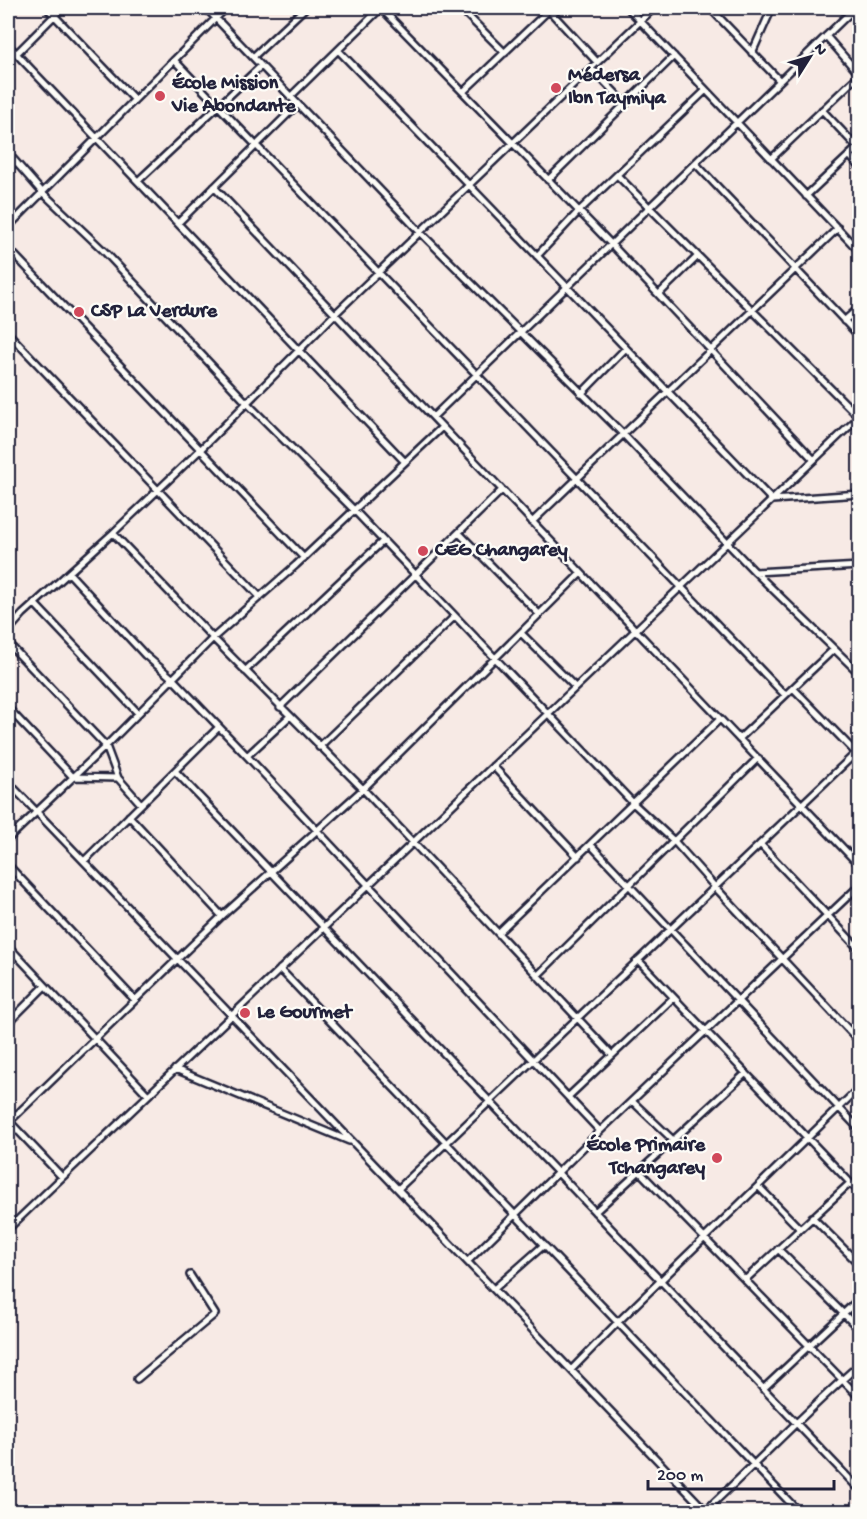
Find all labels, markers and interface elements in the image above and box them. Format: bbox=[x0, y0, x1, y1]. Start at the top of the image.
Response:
north arrow bbox=[780, 27, 840, 87]
text: N bbox=[808, 40, 830, 60]
place label: Médersa Ibn Taymiya bbox=[568, 65, 667, 111]
place label: École Mission Vie Abondante bbox=[171, 72, 296, 119]
marker: Médersa Ibn Taymiya bbox=[549, 81, 563, 95]
marker: École Mission Vie Abondante bbox=[153, 89, 167, 103]
place label: CSP La Verdure bbox=[90, 301, 218, 324]
marker: CSP La Verdure bbox=[72, 305, 86, 319]
place label: CEG Changarey bbox=[434, 540, 568, 563]
marker: CEG Changarey bbox=[416, 544, 430, 558]
place label: Le Gourmet bbox=[257, 1002, 353, 1025]
marker: Le Gourmet bbox=[238, 1006, 252, 1020]
place label: École Primaire Tchangarey bbox=[586, 1134, 706, 1181]
marker: École Primaire Tchangarey bbox=[710, 1151, 724, 1165]
scale bar bbox=[648, 1453, 834, 1491]
text: 200 m bbox=[657, 1466, 704, 1487]

